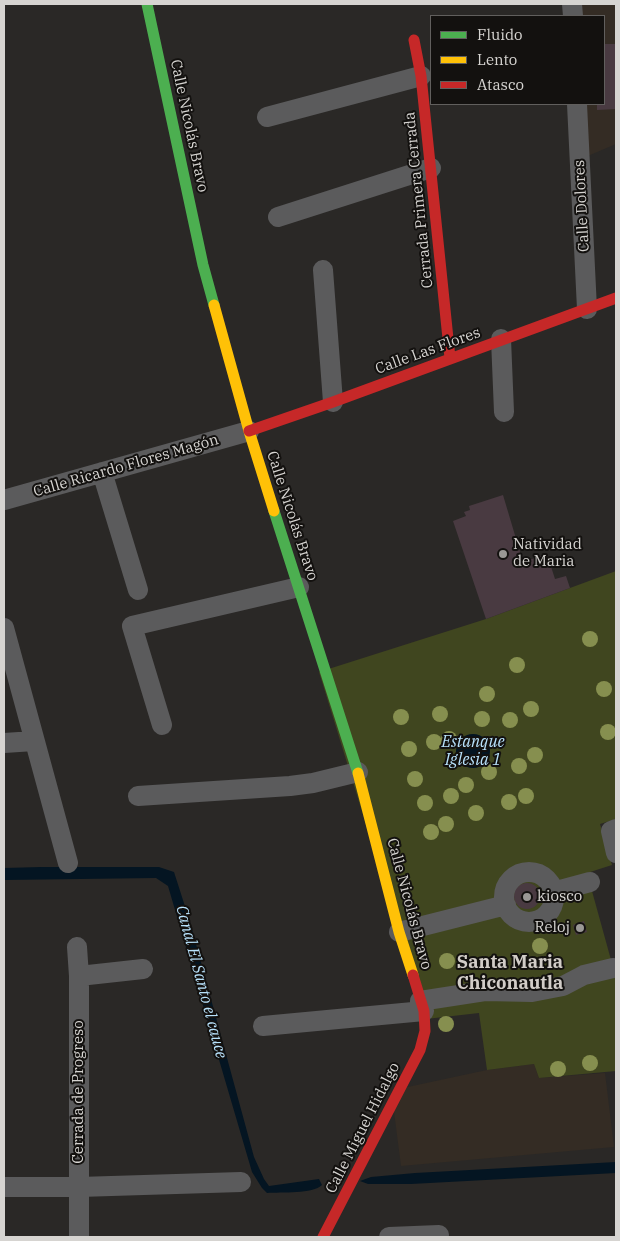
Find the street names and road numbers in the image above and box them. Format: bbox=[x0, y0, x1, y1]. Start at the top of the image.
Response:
street label: Calle Nicolás Bravo bbox=[166, 58, 212, 194]
street label: Cerrada Primera Cerrada bbox=[401, 111, 437, 289]
street label: Calle Dolores bbox=[571, 159, 593, 253]
street label: Calle Las Flores bbox=[373, 324, 483, 378]
street label: Calle Ricardo Flores Magón bbox=[31, 431, 221, 501]
street label: Calle Nicolás Bravo bbox=[263, 449, 321, 583]
street label: Calle Nicolás Bravo bbox=[383, 836, 435, 972]
street label: Cerrada de Progreso bbox=[70, 1020, 88, 1164]
street label: Calle Miguel Hidalgo bbox=[322, 1060, 404, 1196]

